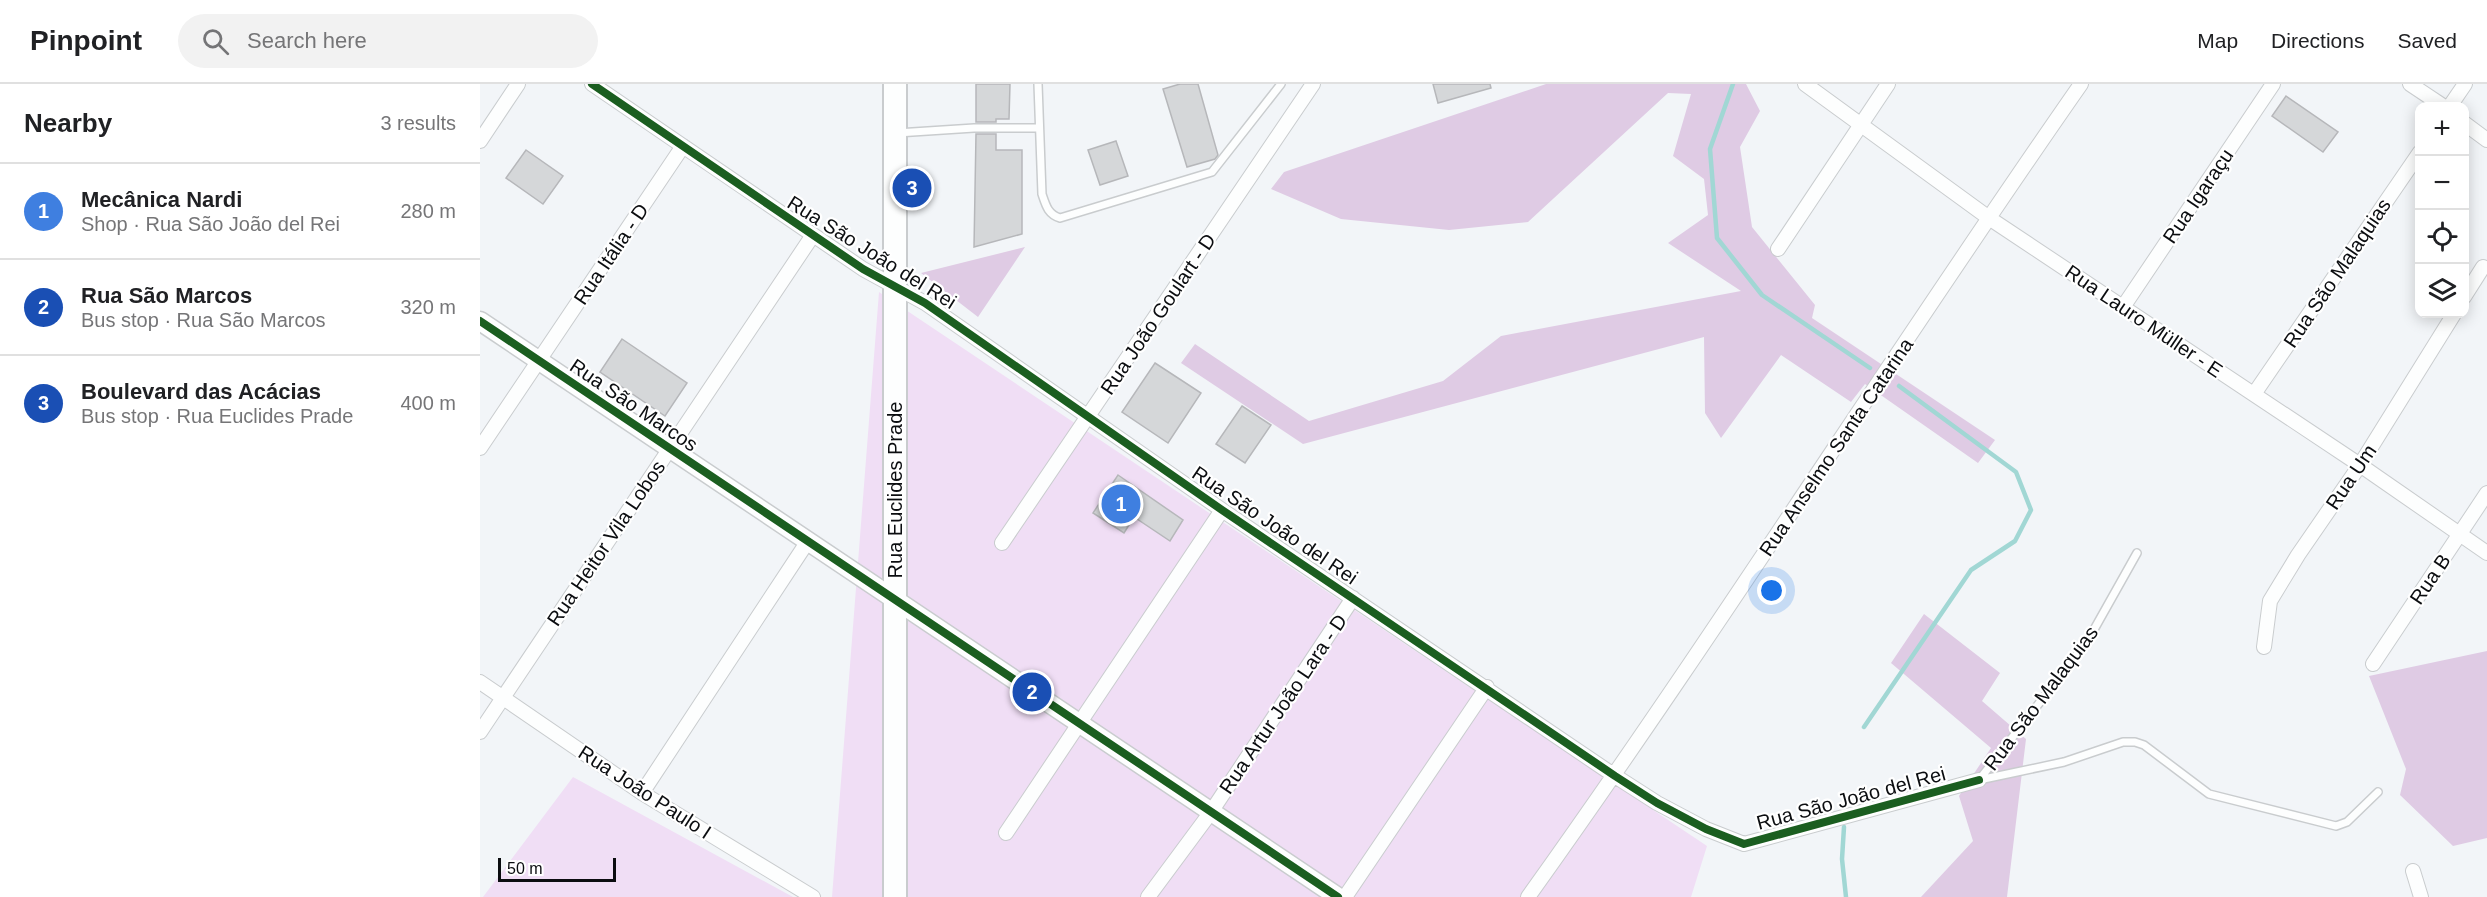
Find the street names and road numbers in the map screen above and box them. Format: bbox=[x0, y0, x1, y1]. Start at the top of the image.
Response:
street label: Rua Igaraçu bbox=[2158, 145, 2238, 247]
street label: Rua São João del Rei bbox=[784, 191, 960, 313]
street label: Rua São Malaquias bbox=[2279, 194, 2395, 352]
street label: Rua Itália - D bbox=[569, 199, 653, 309]
street label: Rua João Goulart - D bbox=[1096, 230, 1220, 398]
street label: Rua Lauro Müller - E bbox=[2061, 260, 2227, 382]
street label: Rua Anselmo Santa Catarina bbox=[1755, 333, 1918, 560]
street label: Rua São Marcos bbox=[566, 354, 702, 456]
street label: Rua Euclides Prade bbox=[884, 402, 906, 578]
street label: Rua Um bbox=[2321, 440, 2381, 514]
street label: Rua Heitor Vila Lobos bbox=[543, 456, 669, 630]
street label: Rua São João del Rei bbox=[1188, 461, 1362, 589]
street label: Rua B bbox=[2405, 550, 2455, 608]
street label: Rua Artur João Lara - D bbox=[1215, 610, 1351, 798]
street label: Rua São Malaquias bbox=[1980, 622, 2102, 774]
street label: Rua João Paulo I bbox=[575, 741, 715, 843]
street label: Rua São João del Rei bbox=[1754, 762, 1948, 834]

